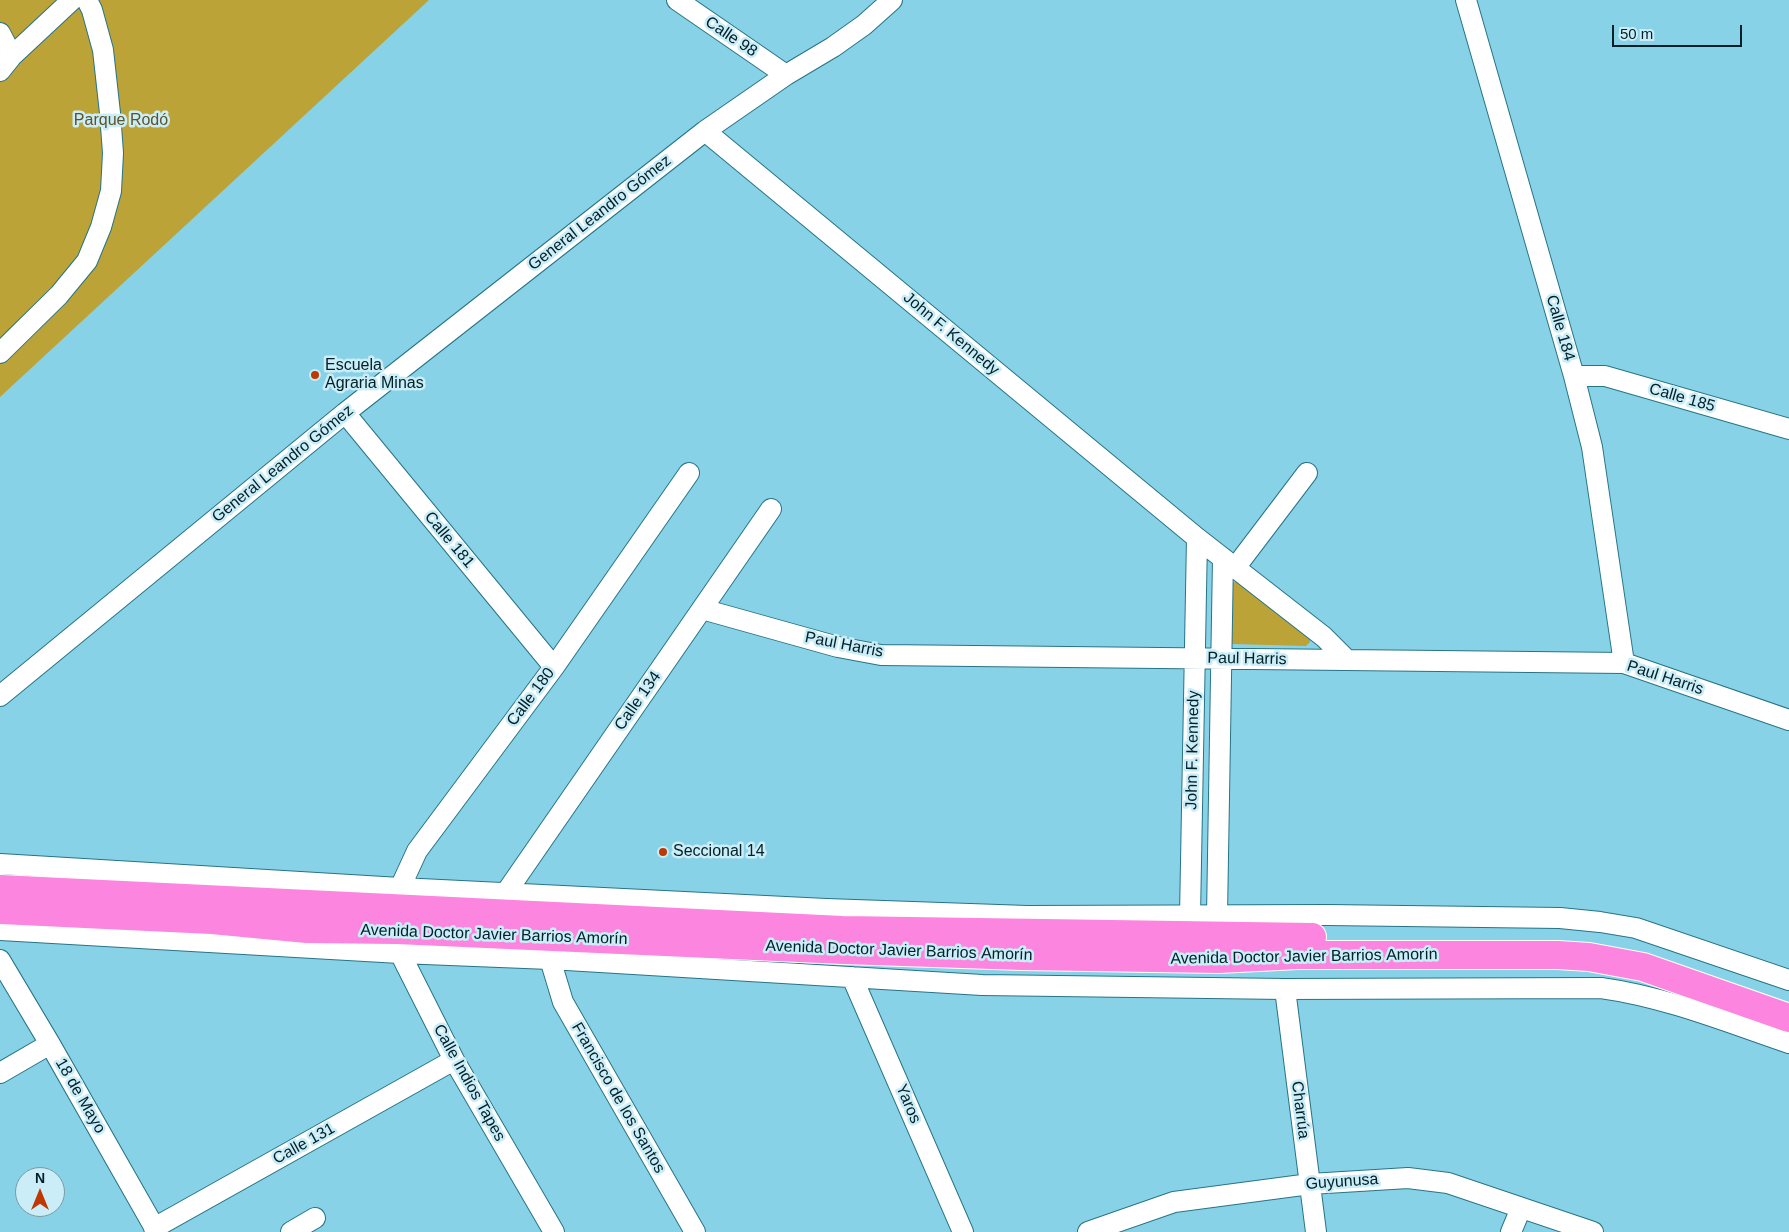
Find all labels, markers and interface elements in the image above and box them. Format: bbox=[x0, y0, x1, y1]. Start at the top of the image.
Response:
street label: Calle 98 bbox=[701, 13, 761, 61]
scale bar bbox=[1614, 15, 1744, 47]
text: 50 m bbox=[1620, 25, 1653, 42]
park label: Parque Rodó bbox=[74, 111, 168, 131]
street label: General Leandro Gómez bbox=[525, 151, 675, 275]
street label: John F. Kennedy bbox=[899, 288, 1003, 380]
street label: Calle 184 bbox=[1541, 293, 1579, 363]
place label: Escuela Agraria Minas bbox=[325, 356, 424, 394]
marker: Escuela Agraria Minas bbox=[309, 369, 321, 381]
street label: Calle 185 bbox=[1647, 379, 1717, 417]
street label: General Leandro Gómez bbox=[209, 401, 357, 527]
street label: Calle 181 bbox=[420, 508, 478, 572]
street label: Paul Harris bbox=[803, 628, 885, 662]
street label: Paul Harris bbox=[1207, 649, 1287, 669]
street label: Paul Harris bbox=[1624, 657, 1706, 699]
street label: Calle 180 bbox=[503, 664, 559, 730]
street label: Calle 134 bbox=[611, 668, 665, 734]
street label: John F. Kennedy bbox=[1182, 690, 1204, 810]
place label: Seccional 14 bbox=[673, 842, 765, 862]
marker: Seccional 14 bbox=[657, 846, 669, 858]
street label: Avenida Doctor Javier Barrios Amorín bbox=[360, 921, 628, 949]
street label: Avenida Doctor Javier Barrios Amorín bbox=[765, 937, 1033, 965]
street label: Avenida Doctor Javier Barrios Amorín bbox=[1170, 945, 1438, 969]
street label: Francisco de los Santos bbox=[567, 1019, 669, 1177]
street label: Calle Indios Tapes bbox=[429, 1021, 509, 1145]
street label: 18 de Mayo bbox=[51, 1055, 109, 1137]
street label: Charrúa bbox=[1287, 1080, 1313, 1140]
street label: Yaros bbox=[891, 1082, 925, 1126]
street label: Calle 131 bbox=[270, 1119, 338, 1169]
north arrow bbox=[15, 1167, 65, 1217]
text: N bbox=[35, 1170, 45, 1186]
street label: Guyunusa bbox=[1305, 1170, 1379, 1194]

